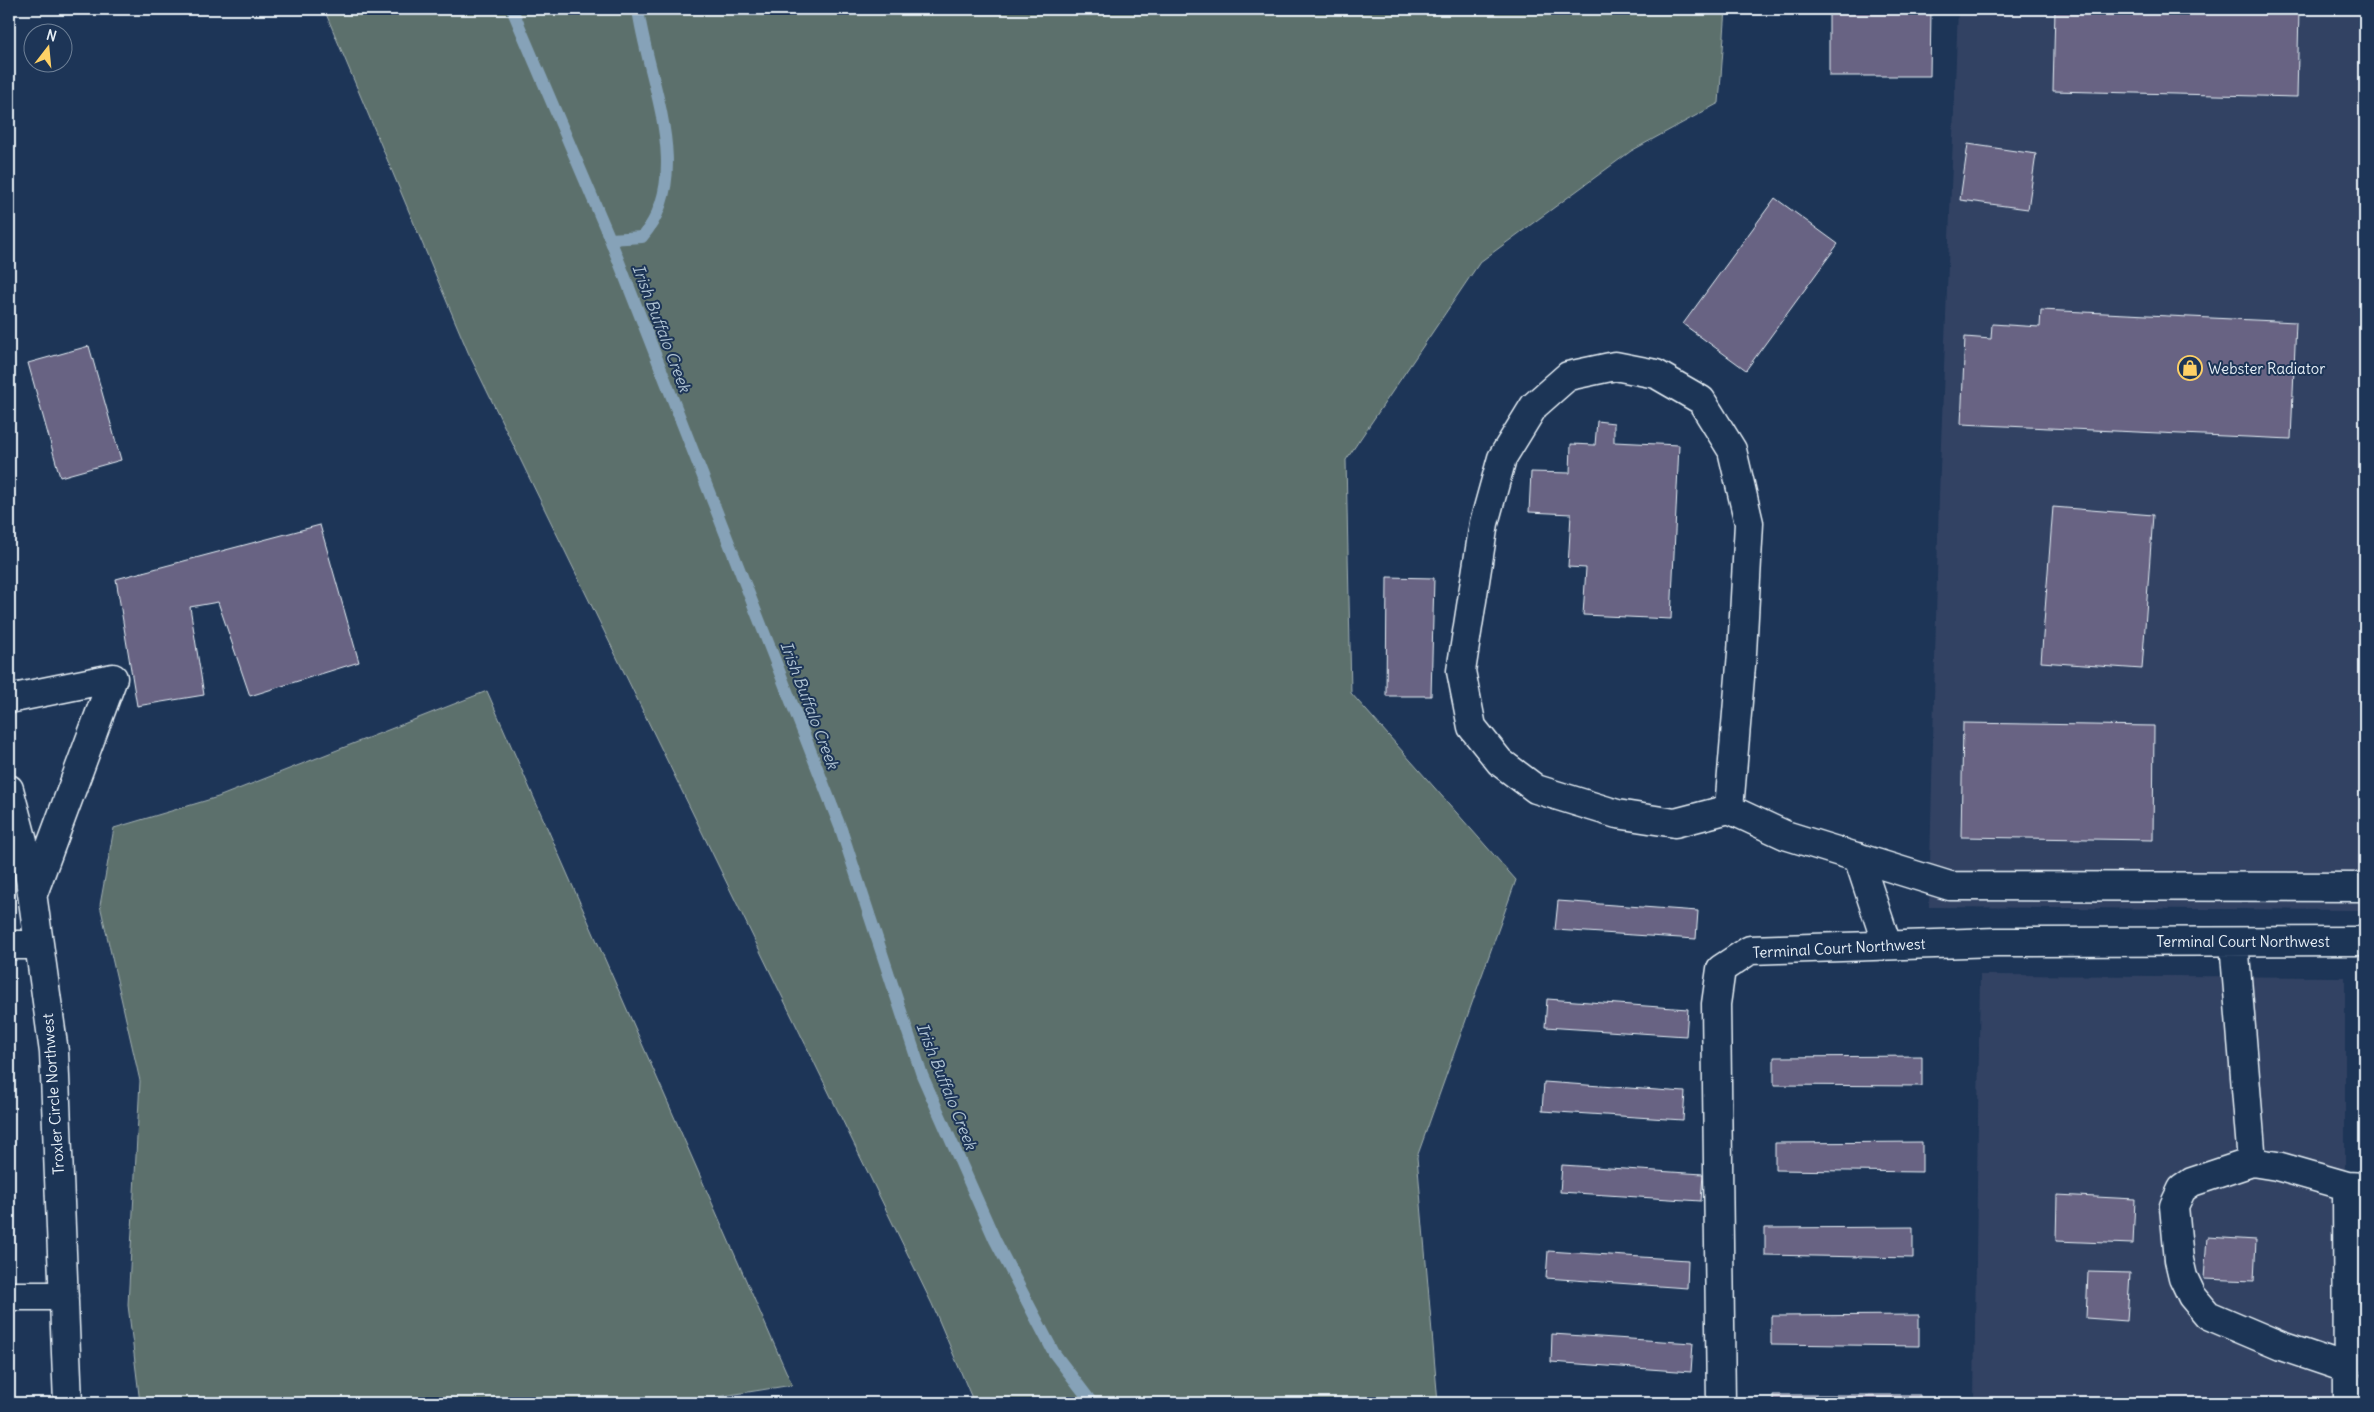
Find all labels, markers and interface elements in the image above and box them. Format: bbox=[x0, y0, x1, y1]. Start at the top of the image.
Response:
north arrow bbox=[22, 22, 72, 72]
text: N bbox=[44, 26, 59, 45]
water label: Irish Buffalo Creek bbox=[629, 262, 696, 396]
shop icon: Webster Radiator bbox=[2177, 355, 2203, 381]
place label: Webster Radiator bbox=[2208, 359, 2325, 378]
water label: Irish Buffalo Creek bbox=[777, 639, 844, 773]
street label: Terminal Court Northwest bbox=[2156, 932, 2330, 951]
street label: Terminal Court Northwest bbox=[1752, 934, 1926, 962]
street label: Troxler Circle Northwest bbox=[38, 1013, 68, 1175]
water label: Irish Buffalo Creek bbox=[912, 1020, 982, 1154]

